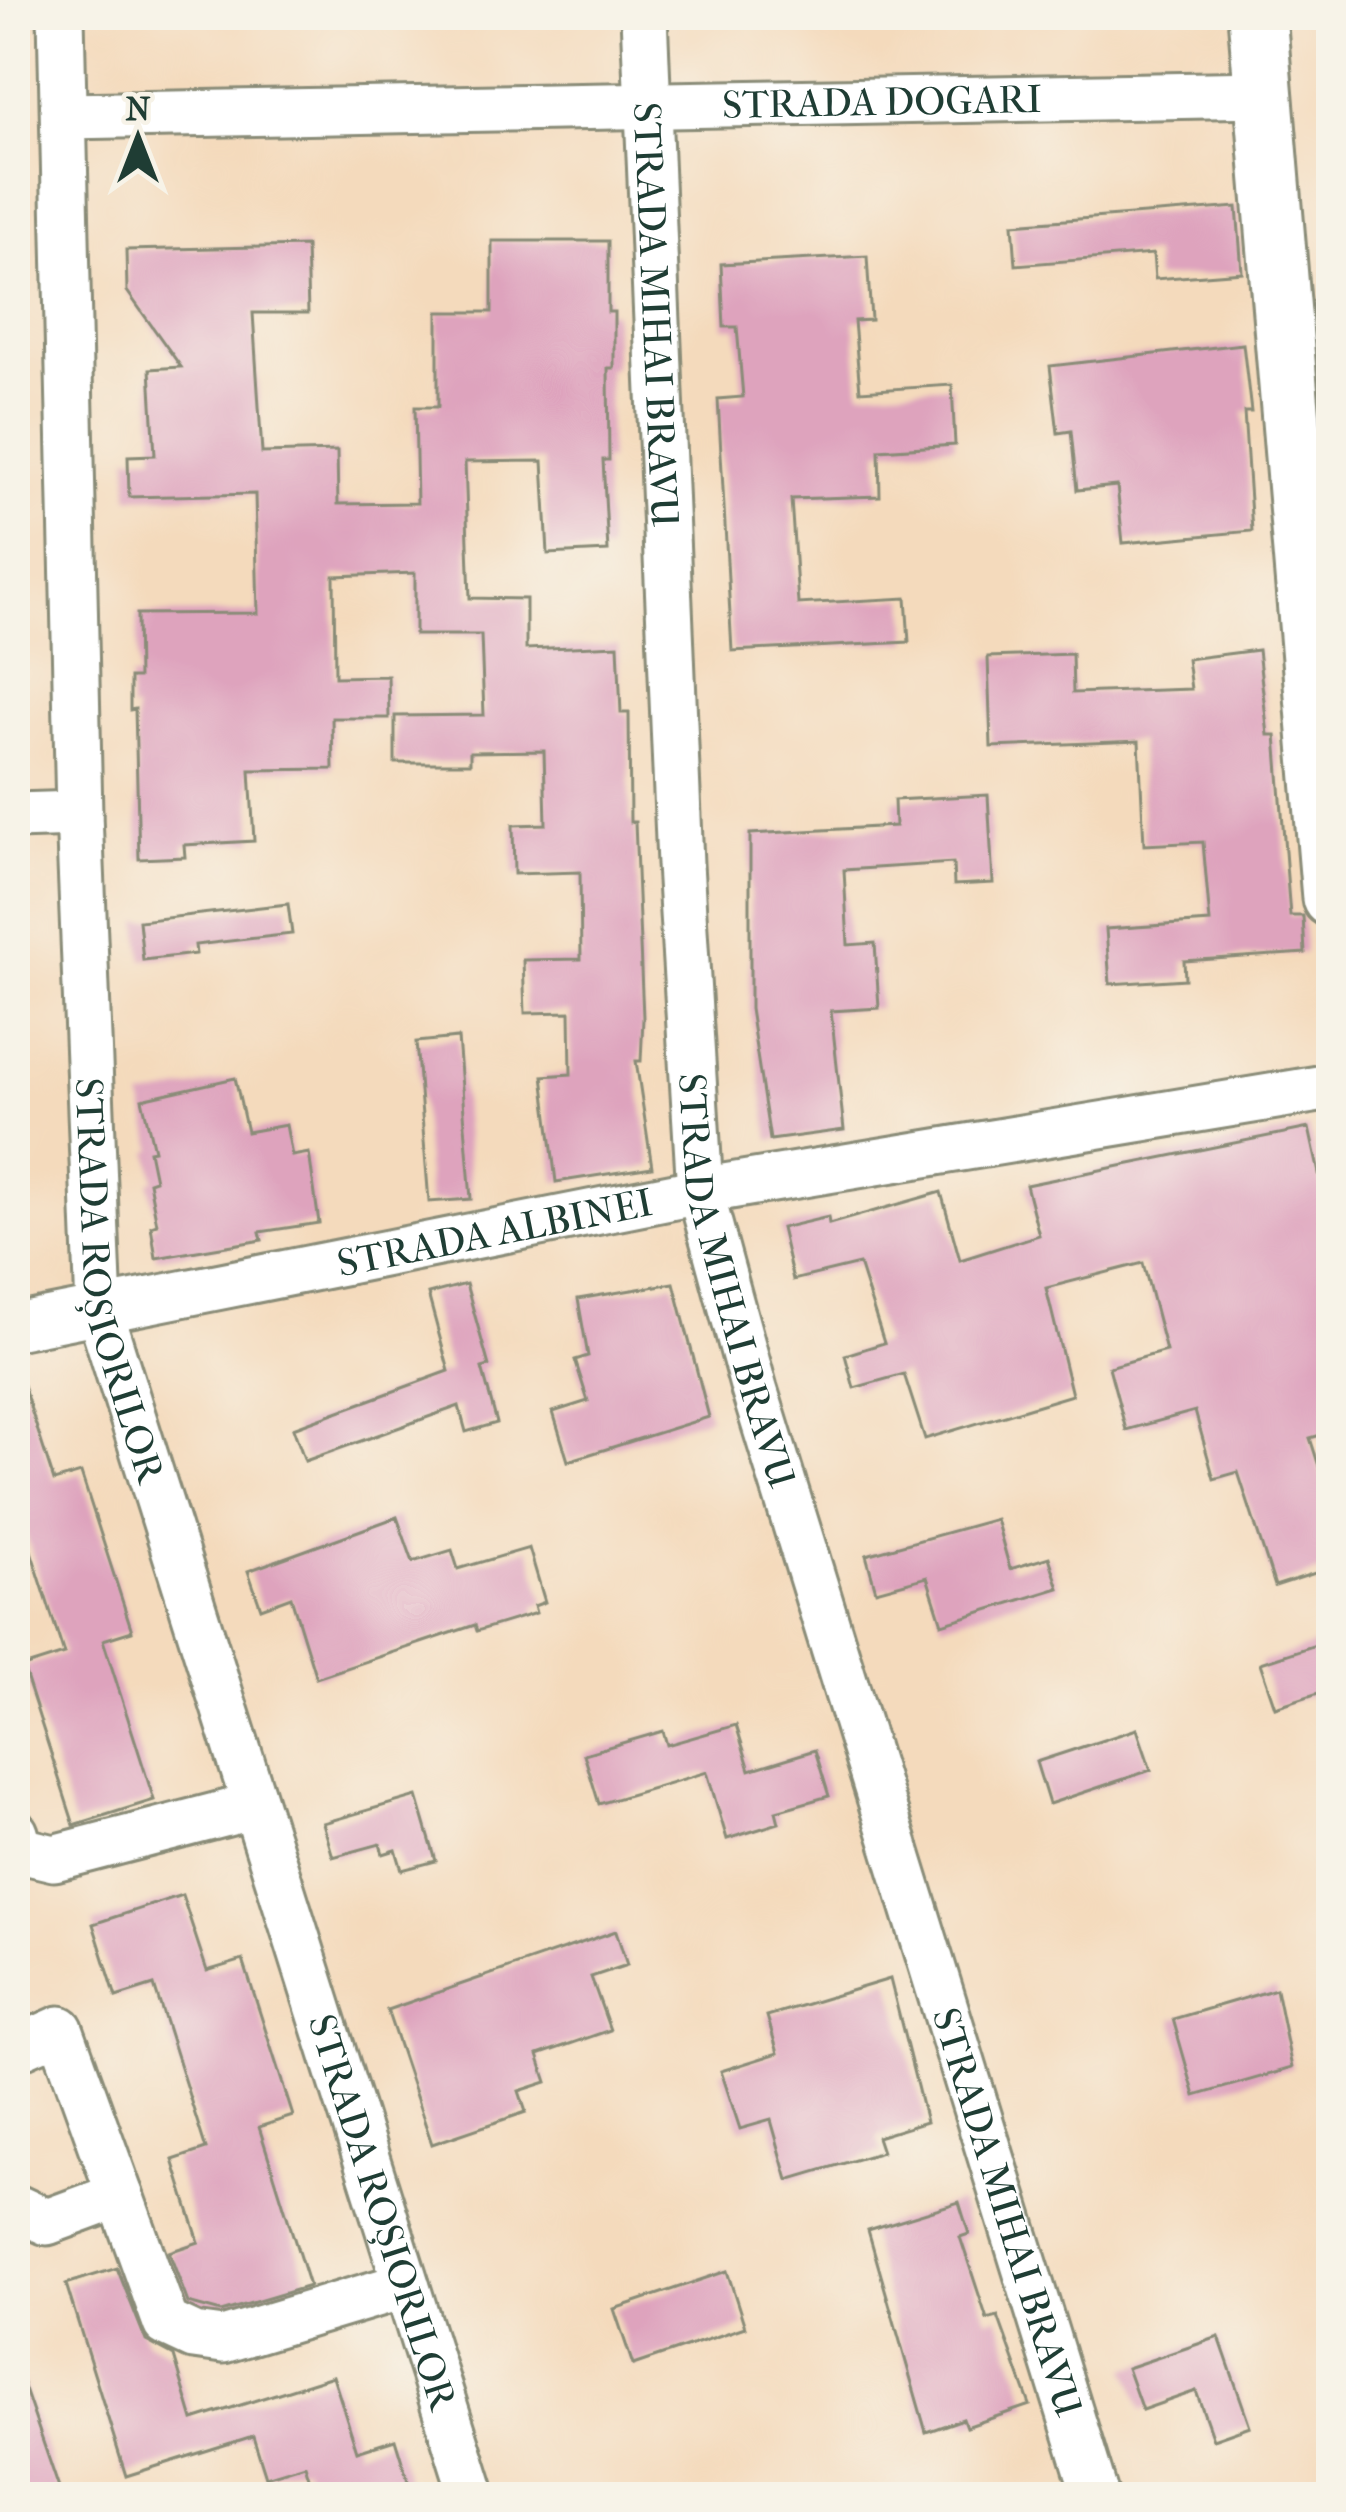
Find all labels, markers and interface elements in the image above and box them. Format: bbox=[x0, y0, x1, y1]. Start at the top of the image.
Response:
street label: STRADA DOGARI bbox=[722, 76, 1042, 128]
north arrow bbox=[78, 78, 198, 198]
text: N bbox=[125, 90, 151, 129]
street label: STRADA MIHAI BRAVU bbox=[624, 101, 688, 528]
street label: STRADA MIHAI BRAVU bbox=[669, 1072, 805, 1494]
street label: STRADA ROȘIORILOR bbox=[66, 1077, 174, 1490]
street label: STRADA ALBINEI bbox=[333, 1179, 656, 1287]
street label: STRADA MIHAI BRAVU bbox=[922, 2002, 1092, 2422]
street label: STRADA ROȘIORILOR bbox=[298, 2009, 466, 2417]

